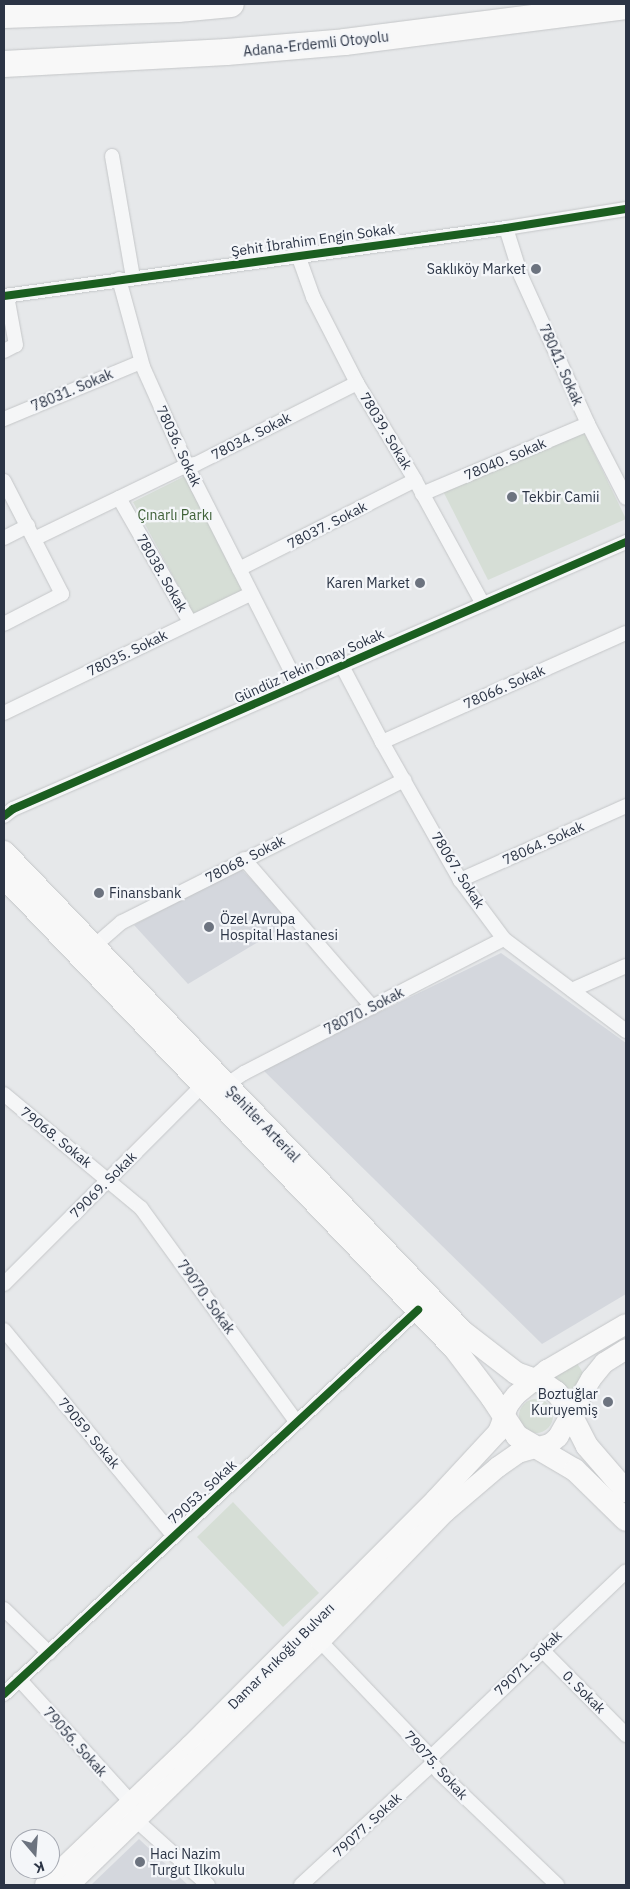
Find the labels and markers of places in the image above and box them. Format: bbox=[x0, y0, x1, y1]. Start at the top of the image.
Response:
place label: Saklıköy Market bbox=[427, 261, 526, 277]
marker: Saklıköy Market bbox=[530, 263, 542, 275]
place label: Tekbir Camii bbox=[522, 489, 600, 505]
marker: Tekbir Camii bbox=[506, 491, 518, 503]
place label: Karen Market bbox=[326, 575, 410, 591]
marker: Karen Market bbox=[414, 577, 426, 589]
place label: Finansbank bbox=[109, 885, 181, 901]
marker: Finansbank bbox=[93, 887, 105, 899]
place label: Özel Avrupa Hospital Hastanesi bbox=[220, 911, 338, 944]
marker: Özel Avrupa Hospital Hastanesi bbox=[202, 920, 216, 934]
place label: Boztuğlar Kuruyemiş bbox=[531, 1386, 598, 1418]
marker: Boztuğlar Kuruyemiş bbox=[602, 1396, 614, 1408]
place label: Haci Nazim Turgut Ilkokulu bbox=[150, 1846, 245, 1878]
marker: Haci Nazim Turgut Ilkokulu bbox=[134, 1856, 146, 1868]

